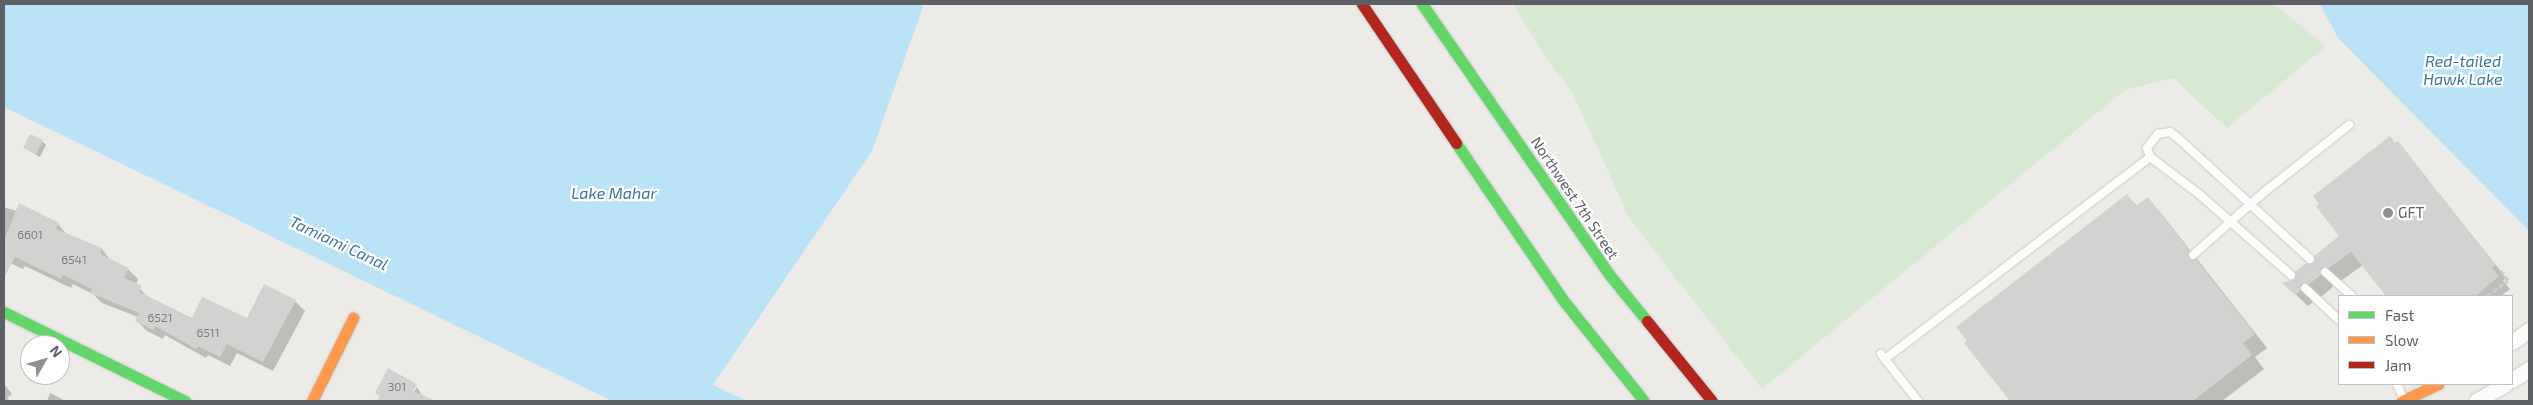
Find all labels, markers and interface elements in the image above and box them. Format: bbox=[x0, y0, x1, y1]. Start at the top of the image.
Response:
water label: Red-tailed Hawk Lake bbox=[2423, 51, 2503, 89]
street label: Northwest 7th Street bbox=[1527, 133, 1623, 263]
water label: Lake Mahar bbox=[571, 183, 657, 203]
place label: GFT bbox=[2398, 204, 2424, 222]
marker: GFT bbox=[2382, 207, 2394, 219]
water label: Tamiami Canal bbox=[287, 212, 391, 274]
house number: 6601 bbox=[17, 228, 43, 242]
house number: 6541 bbox=[61, 253, 87, 267]
legend bbox=[2338, 295, 2513, 385]
text: Fast bbox=[2385, 306, 2414, 324]
house number: 6521 bbox=[148, 311, 172, 325]
house number: 6511 bbox=[197, 326, 219, 340]
text: Slow bbox=[2385, 331, 2419, 349]
north arrow bbox=[20, 335, 70, 385]
text: N bbox=[47, 342, 66, 360]
text: Jam bbox=[2385, 356, 2411, 374]
house number: 301 bbox=[388, 380, 406, 394]

